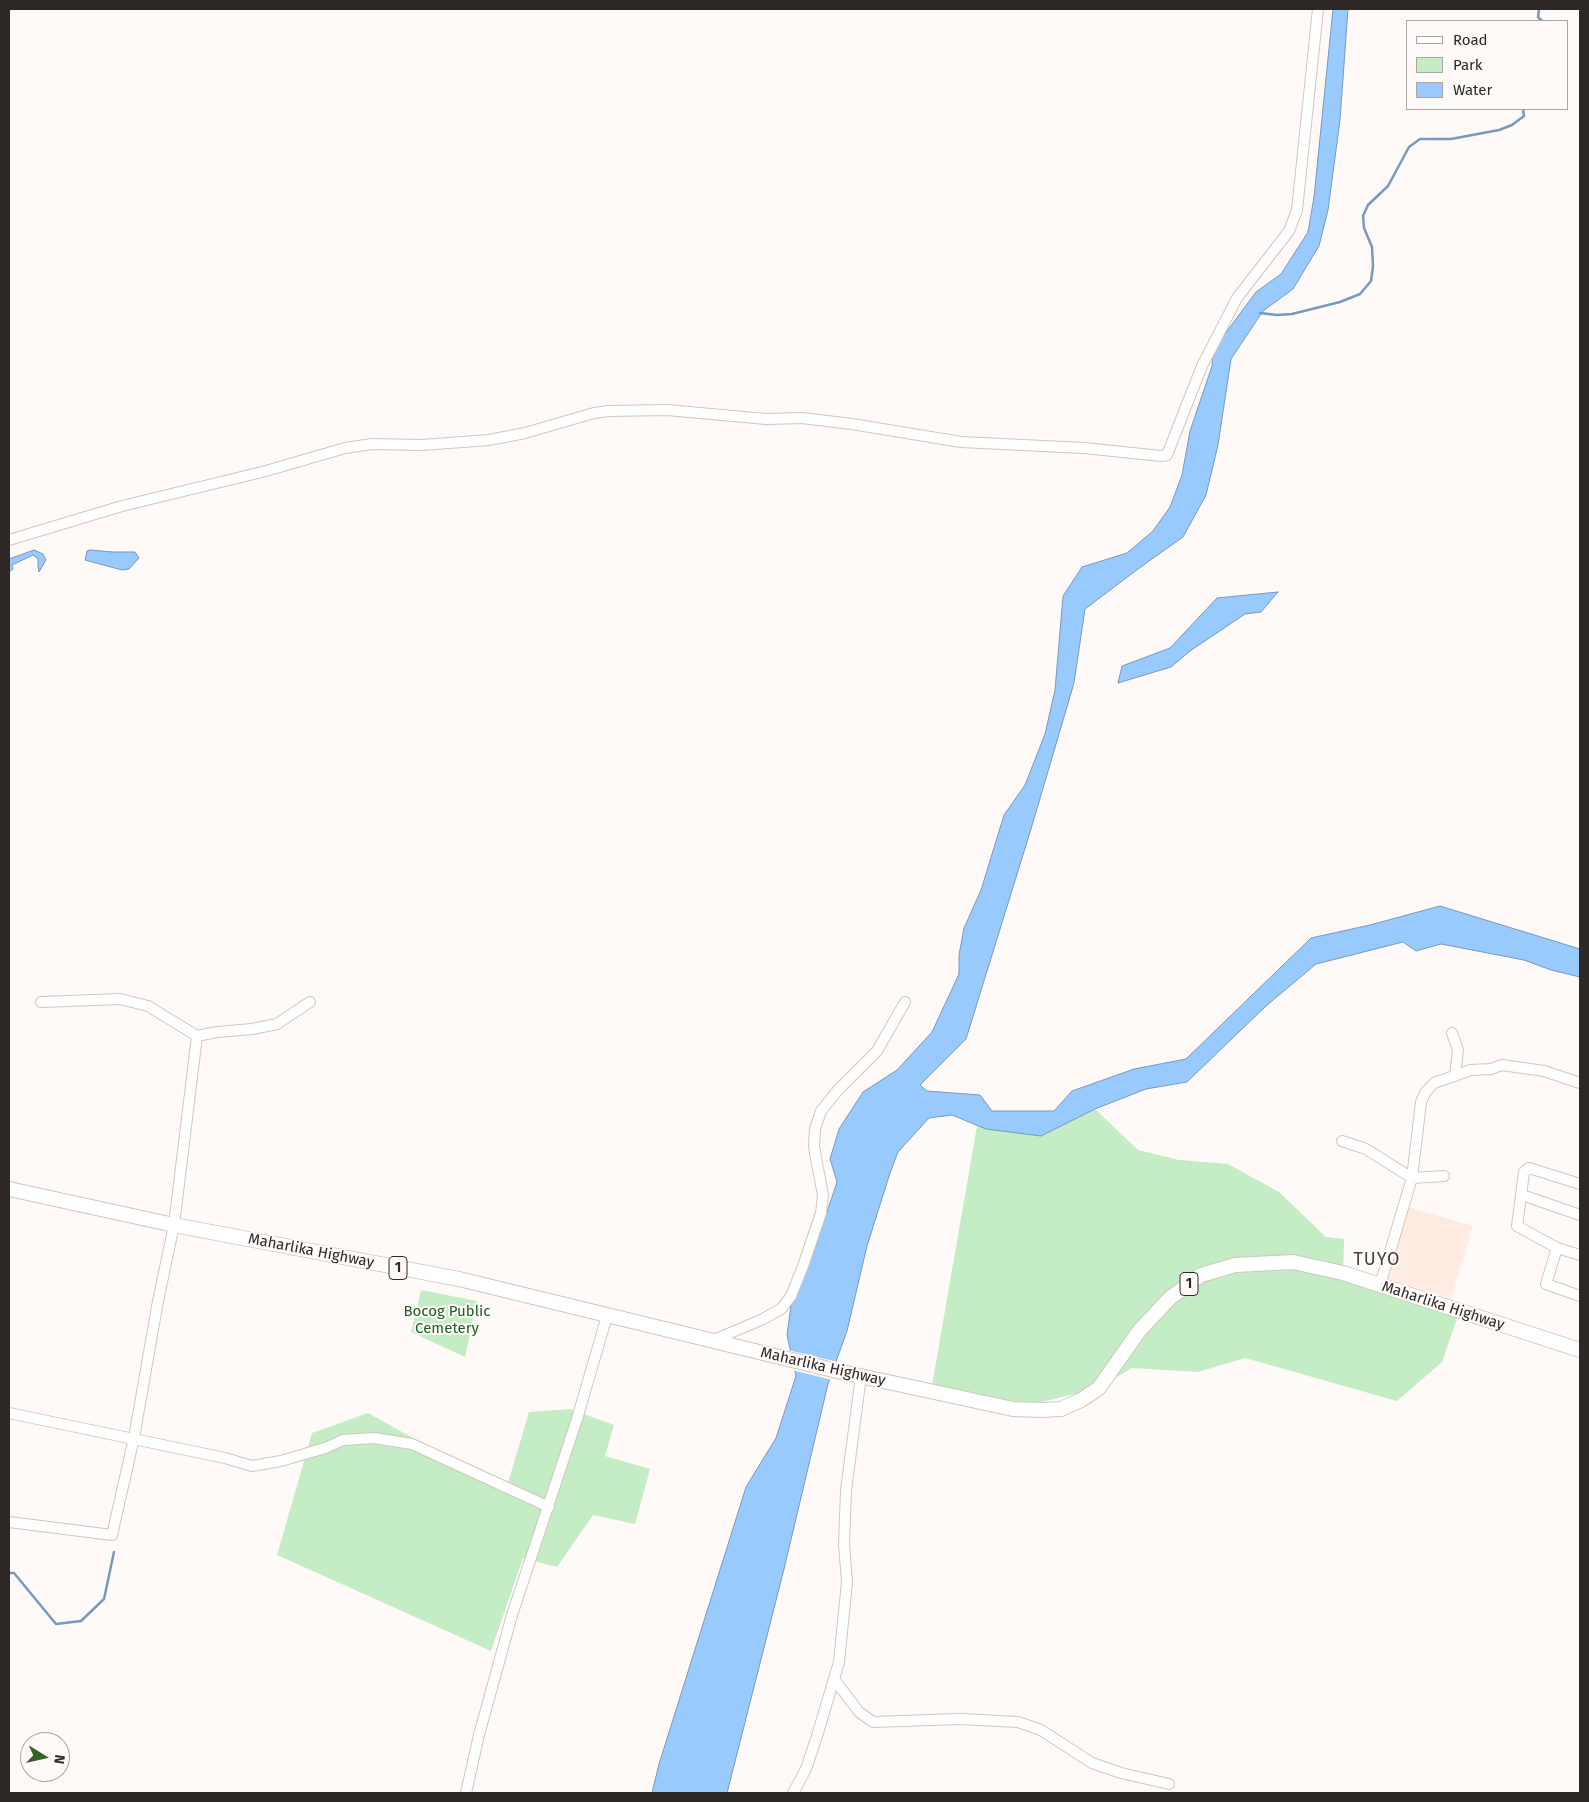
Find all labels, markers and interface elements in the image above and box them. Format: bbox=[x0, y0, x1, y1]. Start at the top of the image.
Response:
legend bbox=[1406, 20, 1569, 110]
text: Road bbox=[1453, 31, 1488, 49]
text: Park bbox=[1453, 56, 1483, 74]
text: Water bbox=[1453, 81, 1492, 99]
street label: Maharlika Highway bbox=[247, 1230, 375, 1272]
district label: TUYO bbox=[1353, 1249, 1401, 1271]
road number: 1 bbox=[389, 1256, 407, 1280]
road number: 1 bbox=[1180, 1272, 1198, 1296]
street label: Maharlika Highway bbox=[1379, 1278, 1507, 1334]
park label: Bocog Public Cemetery bbox=[403, 1303, 491, 1338]
street label: Maharlika Highway bbox=[759, 1344, 887, 1390]
north arrow bbox=[20, 1732, 70, 1782]
text: N bbox=[50, 1753, 68, 1765]

